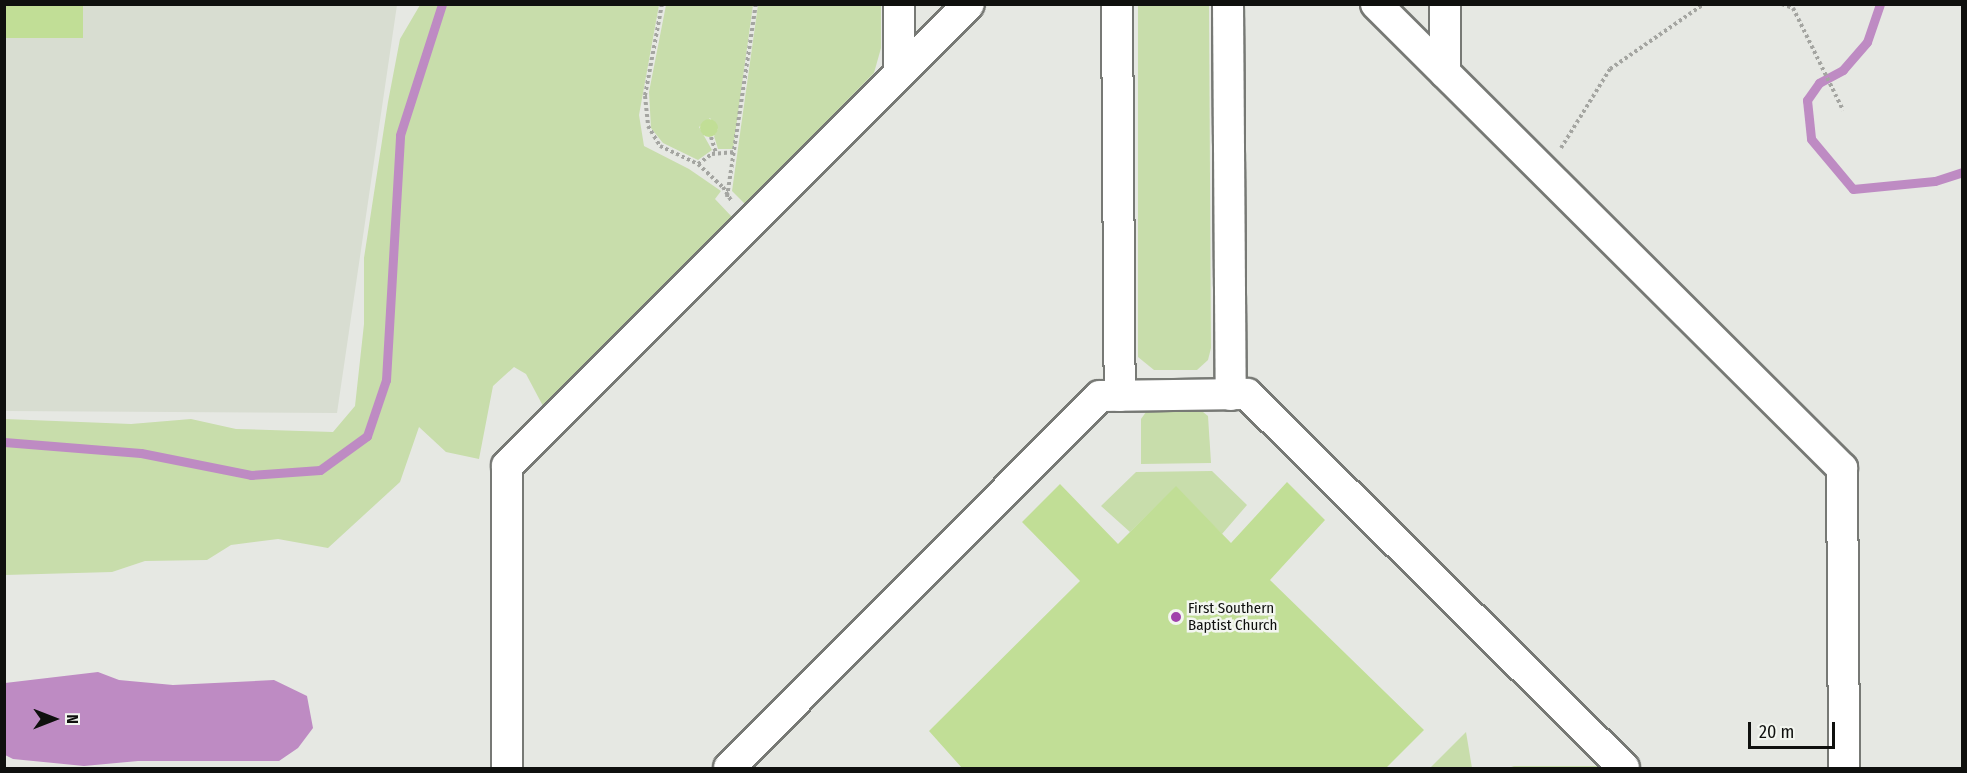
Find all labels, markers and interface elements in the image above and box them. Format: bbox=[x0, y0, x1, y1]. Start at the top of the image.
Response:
place label: First Southern Baptist Church bbox=[1188, 599, 1277, 634]
marker: First Southern Baptist Church bbox=[1169, 610, 1183, 624]
north arrow bbox=[24, 689, 84, 749]
scale bar bbox=[1751, 710, 1838, 748]
text: N bbox=[63, 714, 82, 724]
text: 20 m bbox=[1759, 721, 1794, 743]

